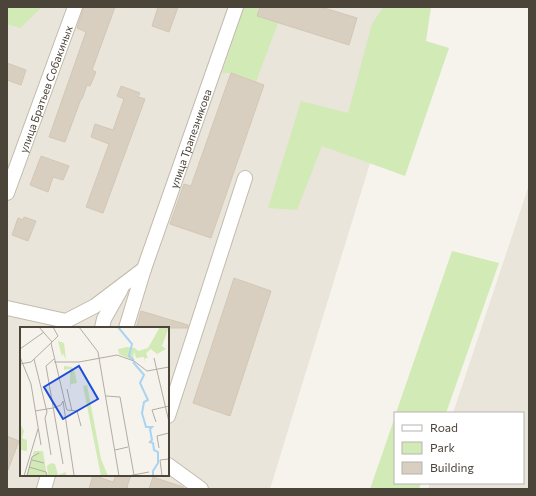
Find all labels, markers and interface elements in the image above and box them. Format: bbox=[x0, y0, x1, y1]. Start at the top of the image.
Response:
street label: улица Братьев Собакиных bbox=[16, 23, 74, 154]
street label: улица Трапезникова bbox=[166, 87, 213, 190]
inset map bbox=[20, 327, 169, 476]
legend bbox=[394, 412, 524, 484]
text: Road bbox=[430, 420, 458, 434]
text: Park bbox=[430, 440, 456, 454]
text: Building bbox=[430, 460, 474, 474]

